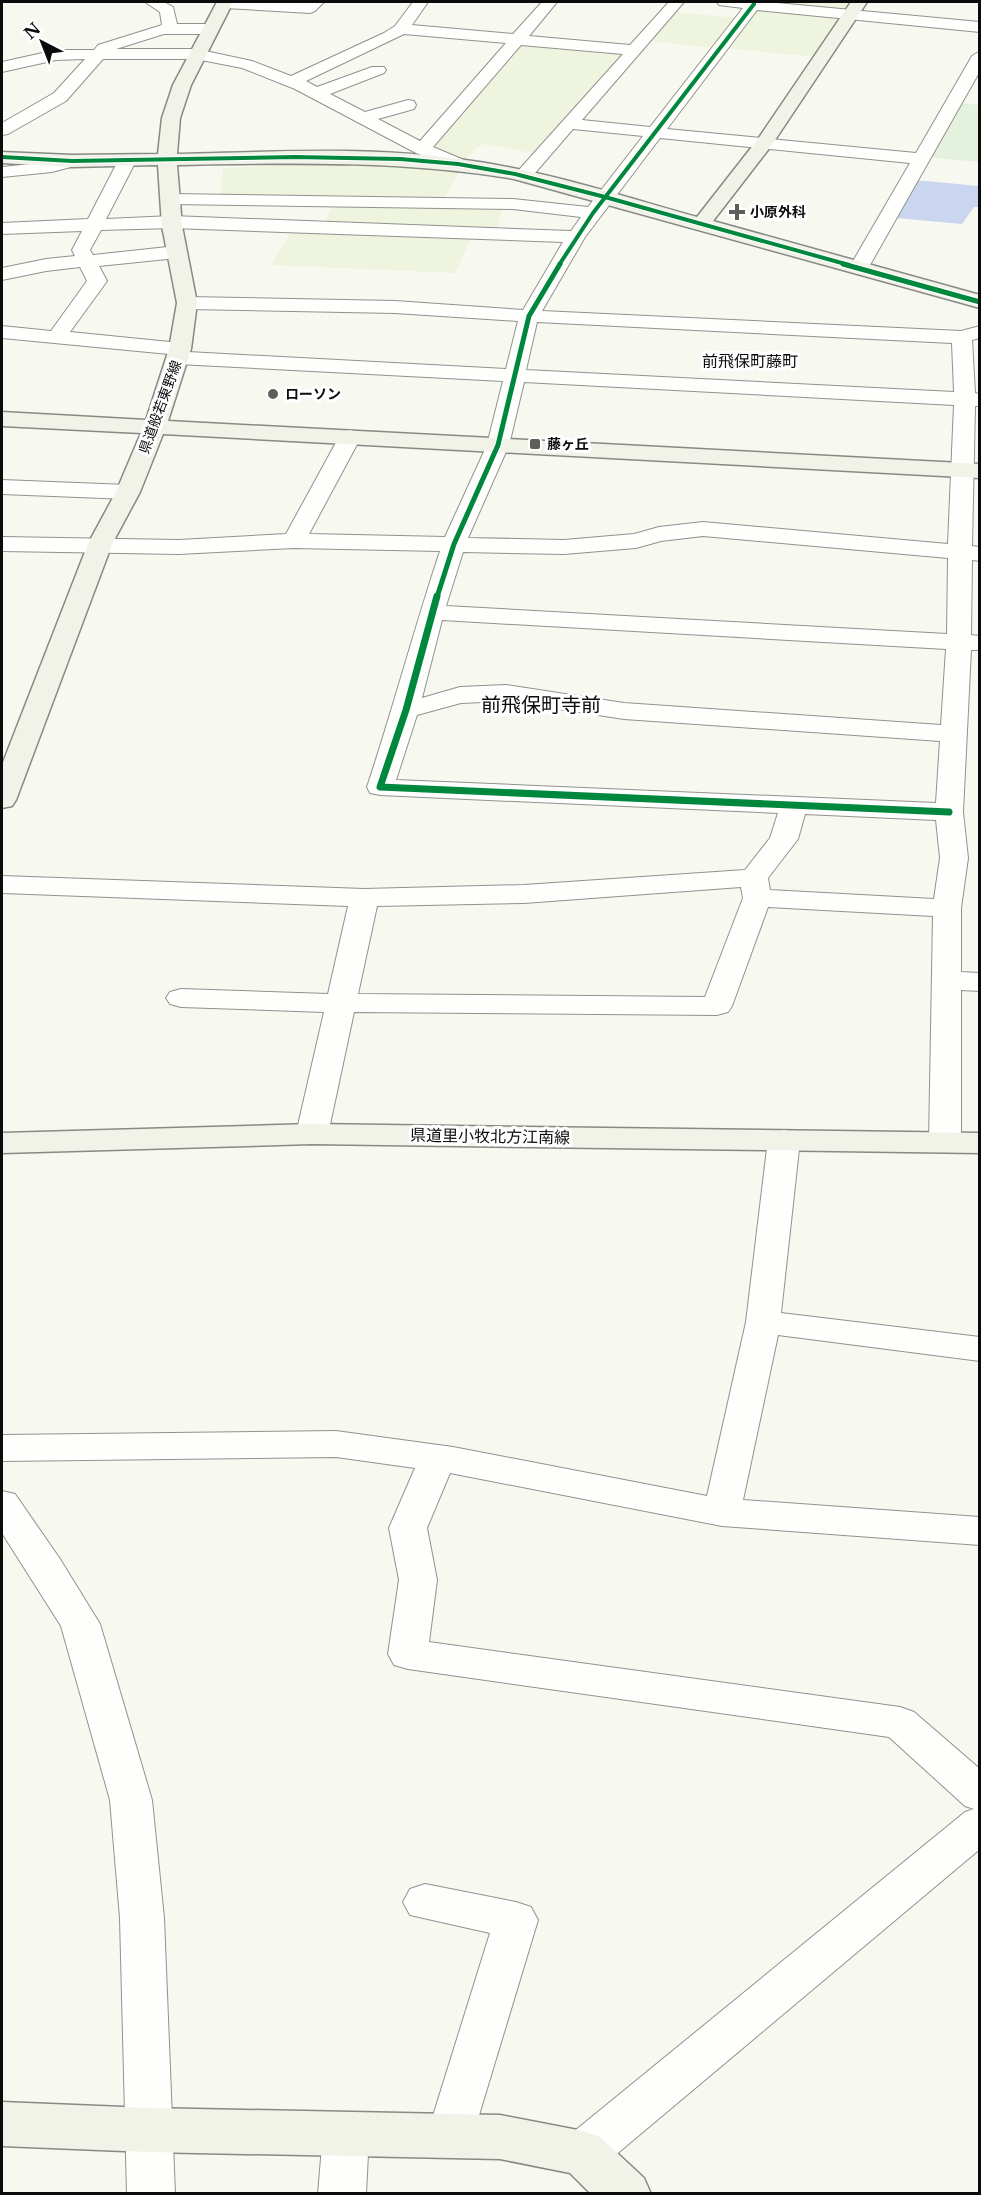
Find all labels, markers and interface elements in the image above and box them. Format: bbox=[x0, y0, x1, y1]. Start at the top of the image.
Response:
north arrow bbox=[12, 12, 72, 72]
text: N bbox=[20, 18, 44, 43]
marker: 小原外科 bbox=[728, 203, 746, 221]
place label: 小原外科 bbox=[750, 203, 806, 221]
district label: 前飛保町藤町 bbox=[702, 351, 798, 371]
street label: 県道般若東野線 bbox=[135, 358, 185, 456]
place label: ローソン bbox=[285, 385, 341, 403]
marker: ローソン bbox=[266, 387, 280, 401]
place label: 藤ヶ丘 bbox=[547, 435, 589, 453]
marker: 藤ヶ丘 bbox=[528, 437, 542, 451]
district label: 前飛保町寺前 bbox=[481, 693, 601, 717]
street label: 県道里小牧北方江南線 bbox=[410, 1125, 570, 1147]

